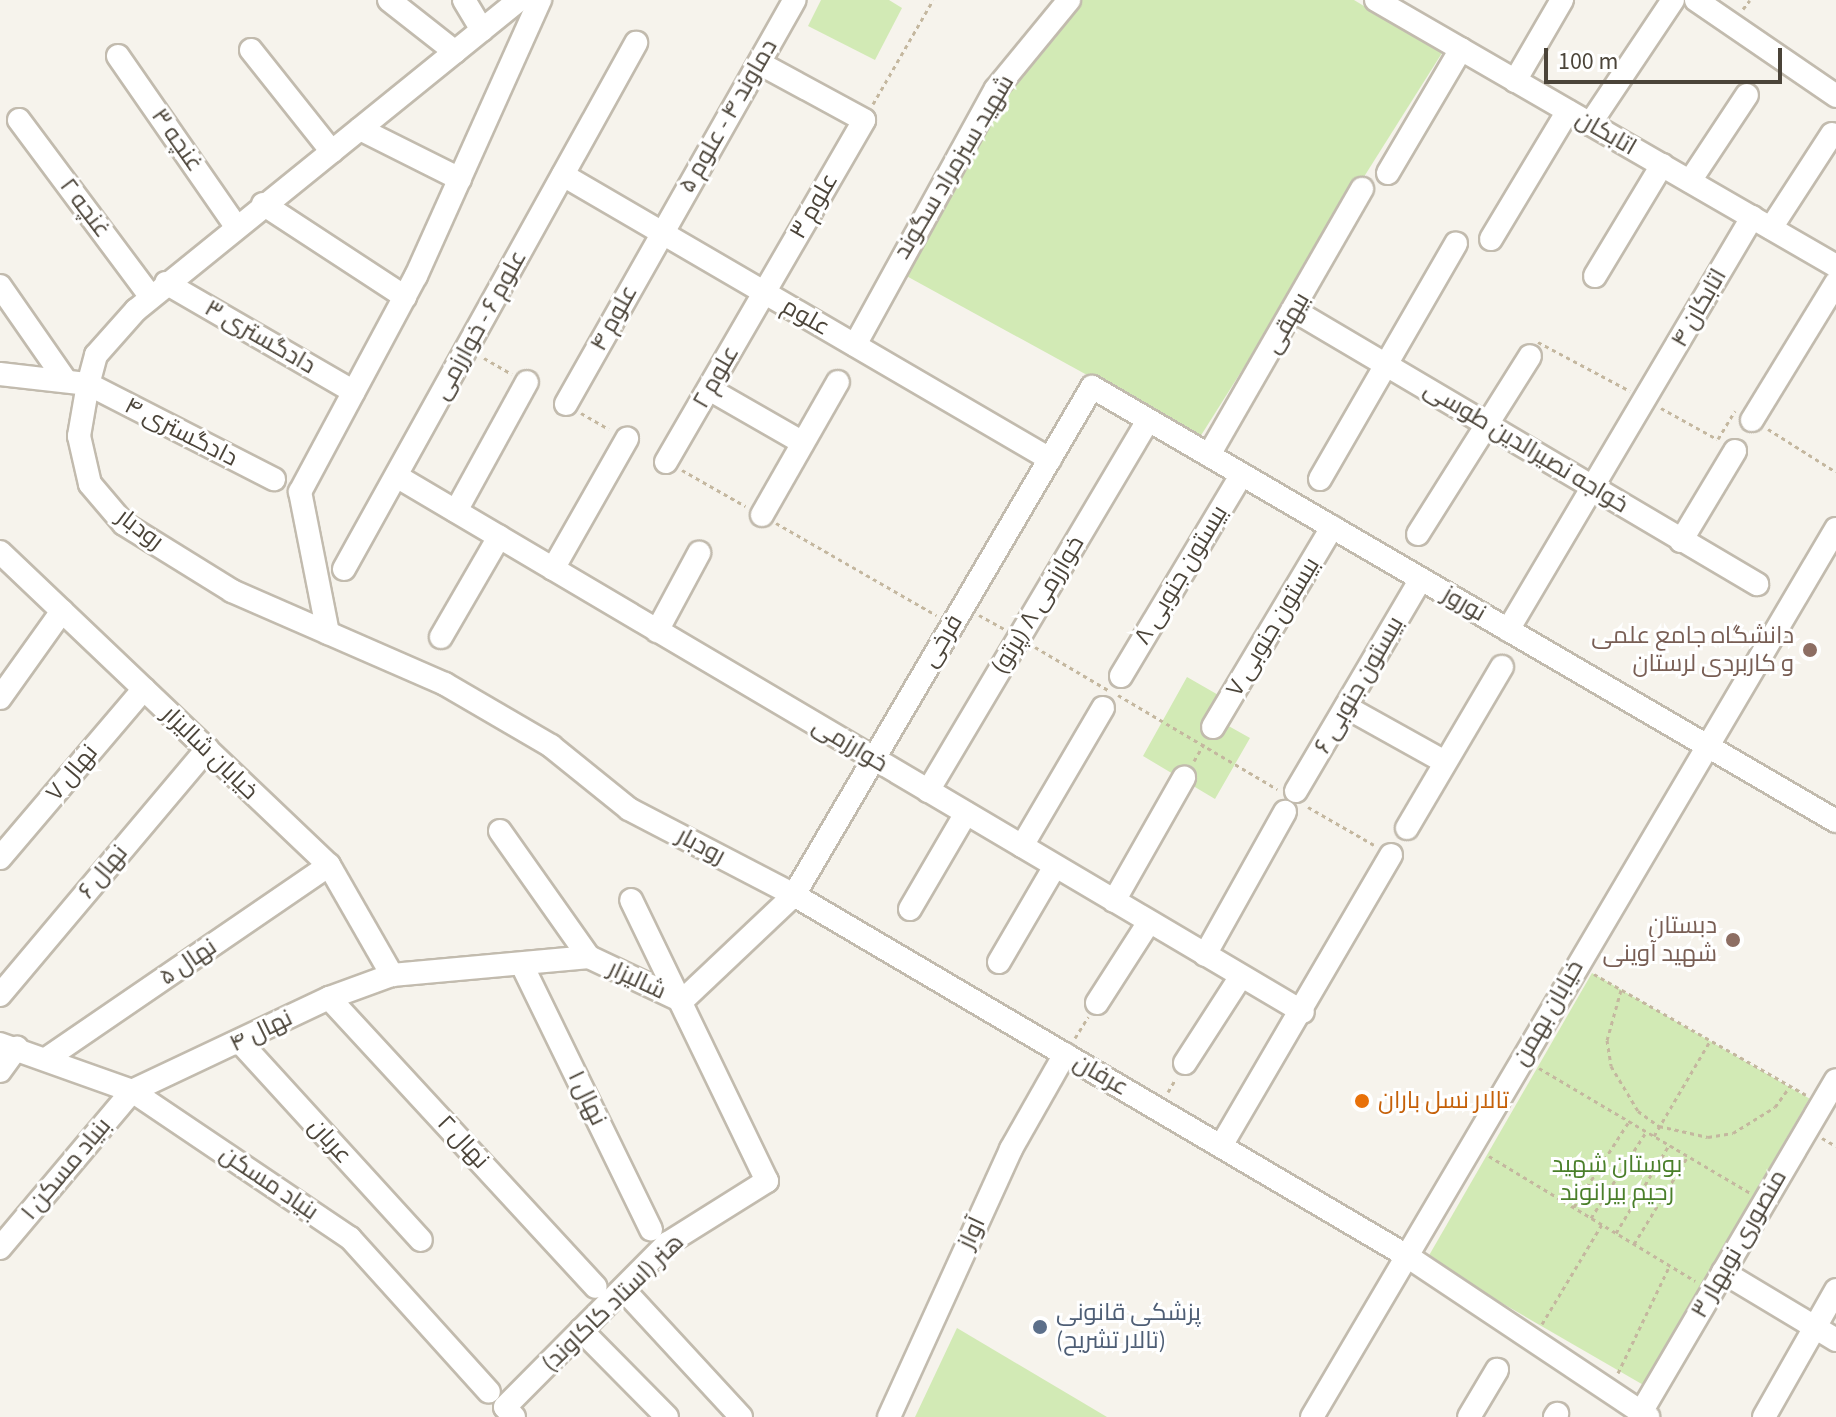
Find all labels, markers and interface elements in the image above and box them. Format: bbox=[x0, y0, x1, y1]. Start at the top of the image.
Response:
scale bar bbox=[1548, 32, 1786, 82]
street label: دماوند ۴ - علوم ۵ bbox=[672, 34, 784, 198]
text: 100 m bbox=[1558, 44, 1618, 79]
street label: شهید سبزمراد سگوند bbox=[888, 70, 1020, 264]
street label: غنچه ۳ bbox=[145, 103, 209, 177]
street label: اتابکان bbox=[1571, 104, 1641, 162]
street label: علوم ۳ bbox=[784, 168, 844, 244]
street label: غنچه ۲ bbox=[53, 173, 117, 243]
street label: علوم ۶ - خوارزمی bbox=[427, 245, 533, 405]
street label: اتابکان ۴ bbox=[1665, 264, 1733, 352]
street label: علوم ۴ bbox=[584, 280, 644, 356]
street label: بیهقی bbox=[1258, 287, 1316, 359]
street label: علوم bbox=[777, 292, 835, 342]
street label: دادگستری ۳ bbox=[199, 294, 321, 380]
street label: علوم ۲ bbox=[687, 340, 745, 414]
street label: خواجه نصیرالدین طوسی bbox=[1419, 375, 1633, 519]
street label: دادگستری ۴ bbox=[120, 391, 242, 473]
street label: بیستون جنوبی ۸ bbox=[1128, 500, 1234, 650]
street label: رودبار bbox=[111, 502, 169, 556]
street label: خوارزمی ۸ (پرتو) bbox=[986, 531, 1090, 679]
street label: بیستون جنوبی ۷ bbox=[1220, 552, 1326, 702]
street label: نوروز bbox=[1437, 580, 1491, 628]
street label: فرخی bbox=[915, 609, 969, 673]
street label: بیستون جنوبی ۶ bbox=[1308, 611, 1410, 759]
place label: دانشگاه جامع علمی و کاربردی لرستان bbox=[1591, 622, 1794, 678]
marker: دانشگاه جامع علمی و کاربردی لرستان bbox=[1801, 641, 1819, 659]
street label: خیابان شالیزار bbox=[156, 700, 264, 806]
street label: خوارزمی bbox=[807, 711, 893, 779]
street label: نهال ۷ bbox=[40, 739, 104, 807]
street label: رودبار bbox=[672, 821, 730, 871]
street label: نهال ۶ bbox=[72, 839, 134, 905]
place label: دبستان شهید آوینی bbox=[1602, 912, 1717, 968]
marker: دبستان شهید آوینی bbox=[1724, 931, 1742, 949]
street label: نهال ۵ bbox=[154, 932, 222, 992]
street label: شالیزار bbox=[603, 954, 671, 1006]
street label: خیابان بهمن bbox=[1506, 955, 1590, 1071]
street label: نهال ۴ bbox=[225, 1004, 297, 1058]
street label: عرفان bbox=[1068, 1048, 1134, 1102]
street label: نهال ۱ bbox=[561, 1066, 613, 1130]
place label: تالار نسل باران bbox=[1378, 1087, 1509, 1115]
marker: تالار نسل باران bbox=[1353, 1092, 1371, 1110]
street label: نهال ۲ bbox=[431, 1109, 495, 1175]
street label: بنیاد مسکن ۱ bbox=[15, 1112, 117, 1226]
street label: عربان bbox=[302, 1112, 358, 1170]
street label: بنیاد مسکن bbox=[214, 1140, 324, 1226]
park label: بوستان شهید رحیم بیرانوند bbox=[1552, 1151, 1682, 1207]
street label: منصوری نوبهار ۳ bbox=[1685, 1165, 1793, 1323]
street label: آواز bbox=[952, 1212, 992, 1254]
street label: هنر (استاد کاکاوند) bbox=[536, 1228, 690, 1378]
place label: پزشکی قانونی (تالار تشریح) bbox=[1056, 1299, 1201, 1355]
marker: پزشکی قانونی (تالار تشریح) bbox=[1031, 1318, 1049, 1336]

